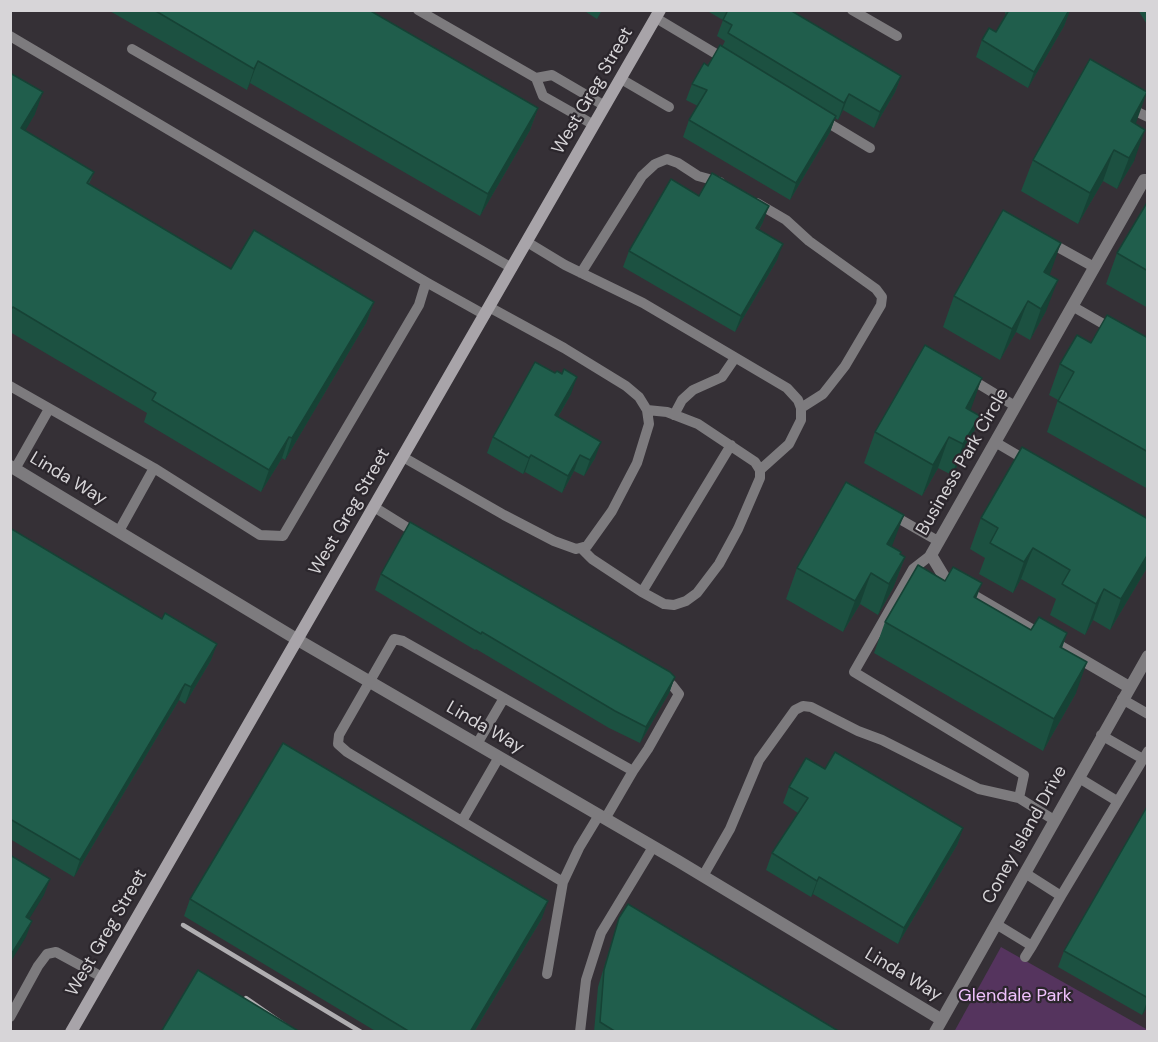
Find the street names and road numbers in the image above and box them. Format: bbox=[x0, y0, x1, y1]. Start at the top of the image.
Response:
street label: West Greg Street bbox=[548, 24, 638, 158]
street label: Business Park Circle bbox=[912, 385, 1014, 539]
street label: West Greg Street bbox=[305, 445, 395, 579]
street label: Linda Way bbox=[26, 448, 110, 510]
street label: Linda Way bbox=[442, 697, 528, 759]
street label: Coney Island Drive bbox=[978, 762, 1072, 908]
street label: West Greg Street bbox=[62, 866, 152, 1000]
street label: Linda Way bbox=[861, 944, 945, 1006]

